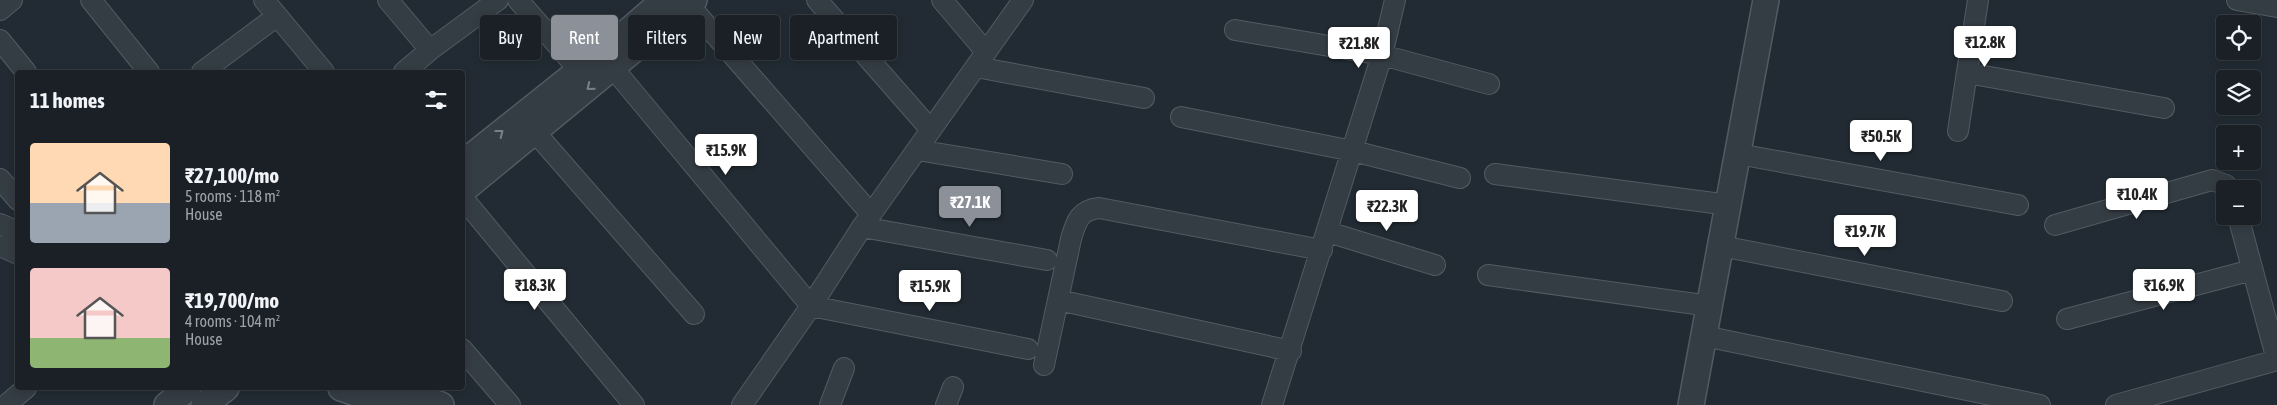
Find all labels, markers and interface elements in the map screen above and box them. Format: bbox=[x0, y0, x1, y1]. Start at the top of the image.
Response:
chip: Buy bbox=[480, 15, 541, 60]
chip: Rent bbox=[551, 15, 618, 60]
chip: Filters bbox=[628, 15, 705, 60]
chip: New bbox=[715, 15, 780, 60]
chip: Apartment bbox=[790, 15, 897, 60]
map controls bbox=[2216, 15, 2261, 225]
button: locate bbox=[2216, 15, 2261, 60]
pin: ₹12.8K bbox=[1944, 26, 2026, 68]
pin: ₹21.8K bbox=[1318, 27, 1400, 69]
text: ₹12.8K bbox=[1965, 33, 2005, 51]
text: ₹21.8K bbox=[1339, 34, 1379, 52]
button: layers bbox=[2216, 70, 2261, 115]
one-way arrow bbox=[586, 82, 595, 91]
icon: filters bbox=[422, 86, 450, 114]
text: 11 homes bbox=[30, 88, 105, 112]
pin: ₹50.5K bbox=[1840, 120, 1922, 162]
button: + bbox=[2216, 125, 2261, 170]
text: ₹50.5K bbox=[1861, 127, 1901, 145]
one-way arrow bbox=[494, 130, 503, 138]
pin: ₹15.9K bbox=[685, 134, 767, 176]
text: ₹15.9K bbox=[706, 141, 746, 159]
icon: home bbox=[70, 163, 130, 223]
text: ₹27,100/mo bbox=[185, 163, 279, 187]
pin: ₹10.4K bbox=[2096, 178, 2178, 220]
button: − bbox=[2216, 180, 2261, 225]
text: ₹10.4K bbox=[2117, 185, 2157, 203]
pin: ₹27.1K bbox=[929, 186, 1011, 228]
text: 5 rooms · 118 m² bbox=[185, 187, 280, 205]
pin: ₹22.3K bbox=[1346, 190, 1428, 232]
text: ₹27.1K bbox=[950, 193, 990, 211]
text: ₹22.3K bbox=[1367, 197, 1407, 215]
text: House bbox=[185, 205, 222, 223]
pin: ₹19.7K bbox=[1824, 214, 1906, 257]
text: ₹19.7K bbox=[1845, 222, 1885, 240]
pin: ₹18.3K bbox=[494, 268, 576, 311]
pin: ₹16.9K bbox=[2123, 268, 2205, 311]
pin: ₹15.9K bbox=[889, 270, 971, 312]
text: ₹18.3K bbox=[515, 276, 555, 294]
text: ₹16.9K bbox=[2144, 276, 2184, 294]
text: ₹15.9K bbox=[910, 277, 950, 295]
icon: home bbox=[70, 288, 130, 348]
text: ₹19,700/mo bbox=[185, 288, 279, 312]
text: 4 rooms · 104 m² bbox=[185, 312, 280, 330]
text: House bbox=[185, 330, 222, 348]

